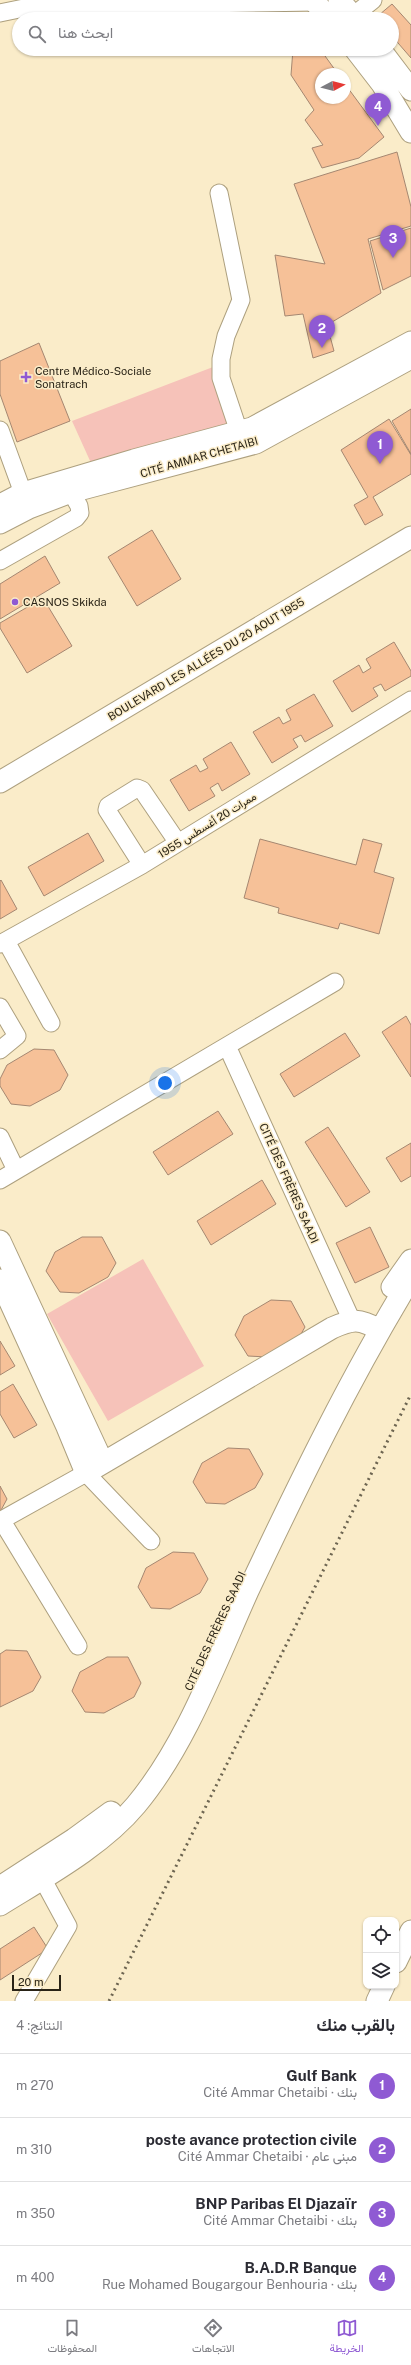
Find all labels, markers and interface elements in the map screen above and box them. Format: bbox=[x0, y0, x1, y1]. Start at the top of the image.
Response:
search box bbox=[12, 12, 399, 56]
icon: search bbox=[26, 23, 48, 45]
text: ابحث هنا bbox=[58, 24, 113, 41]
north arrow bbox=[315, 68, 351, 104]
pin: 4 bbox=[365, 93, 391, 126]
pin: 3 bbox=[380, 225, 406, 258]
pin: 2 bbox=[309, 315, 335, 348]
place label: Centre Médico-Sociale Sonatrach bbox=[35, 365, 151, 390]
marker: Centre Médico-Sociale Sonatrach bbox=[20, 371, 32, 383]
pin: 1 bbox=[367, 431, 393, 464]
street label: CITÉ AMMAR CHETAIBI bbox=[138, 433, 259, 480]
street label: BOULEVARD LES ALLÉES DU 20 AOUT 1955 bbox=[105, 595, 306, 723]
place label: CASNOS Skikda bbox=[23, 596, 107, 608]
marker: CASNOS Skikda bbox=[10, 597, 20, 607]
street label: ممرات 20 أغسطس 1955 bbox=[156, 790, 259, 861]
your location bbox=[155, 1073, 175, 1093]
street label: CITÉ DES FRÈRES SAADI bbox=[257, 1121, 322, 1245]
street label: CITÉ DES FRÈRES SAADI bbox=[181, 1569, 248, 1693]
map controls bbox=[363, 1917, 399, 1989]
button: locate bbox=[363, 1917, 399, 1953]
button: layers bbox=[363, 1953, 399, 1989]
scale bar bbox=[12, 1973, 61, 1992]
text: 20 m bbox=[18, 1976, 43, 1988]
text: بالقرب منك bbox=[317, 2015, 395, 2035]
text: النتائج: 4 bbox=[16, 2018, 63, 2033]
text: Gulf Bank bbox=[286, 2067, 357, 2084]
text: 270 m bbox=[16, 2078, 54, 2093]
text: 1 bbox=[379, 2078, 385, 2093]
text: بنك · Cité Ammar Chetaibi bbox=[203, 2085, 357, 2100]
text: poste avance protection civile bbox=[146, 2131, 357, 2148]
text: 310 m bbox=[16, 2142, 52, 2157]
text: 2 bbox=[378, 2142, 386, 2157]
text: مبنى عام · Cité Ammar Chetaibi bbox=[178, 2149, 357, 2164]
text: BNP Paribas El Djazaïr bbox=[195, 2195, 357, 2212]
text: 350 m bbox=[16, 2206, 55, 2221]
text: 3 bbox=[378, 2206, 386, 2221]
text: بنك · Cité Ammar Chetaibi bbox=[203, 2213, 357, 2228]
text: B.A.D.R Banque bbox=[244, 2259, 357, 2276]
text: 400 m bbox=[16, 2270, 54, 2285]
text: 4 bbox=[378, 2270, 386, 2285]
text: بنك · Rue Mohamed Bougargour Benhouria bbox=[102, 2277, 357, 2292]
tab: المحفوظات bbox=[47, 2317, 97, 2358]
tab: الاتجاهات bbox=[192, 2317, 235, 2358]
tab: الخريطة bbox=[330, 2317, 364, 2358]

